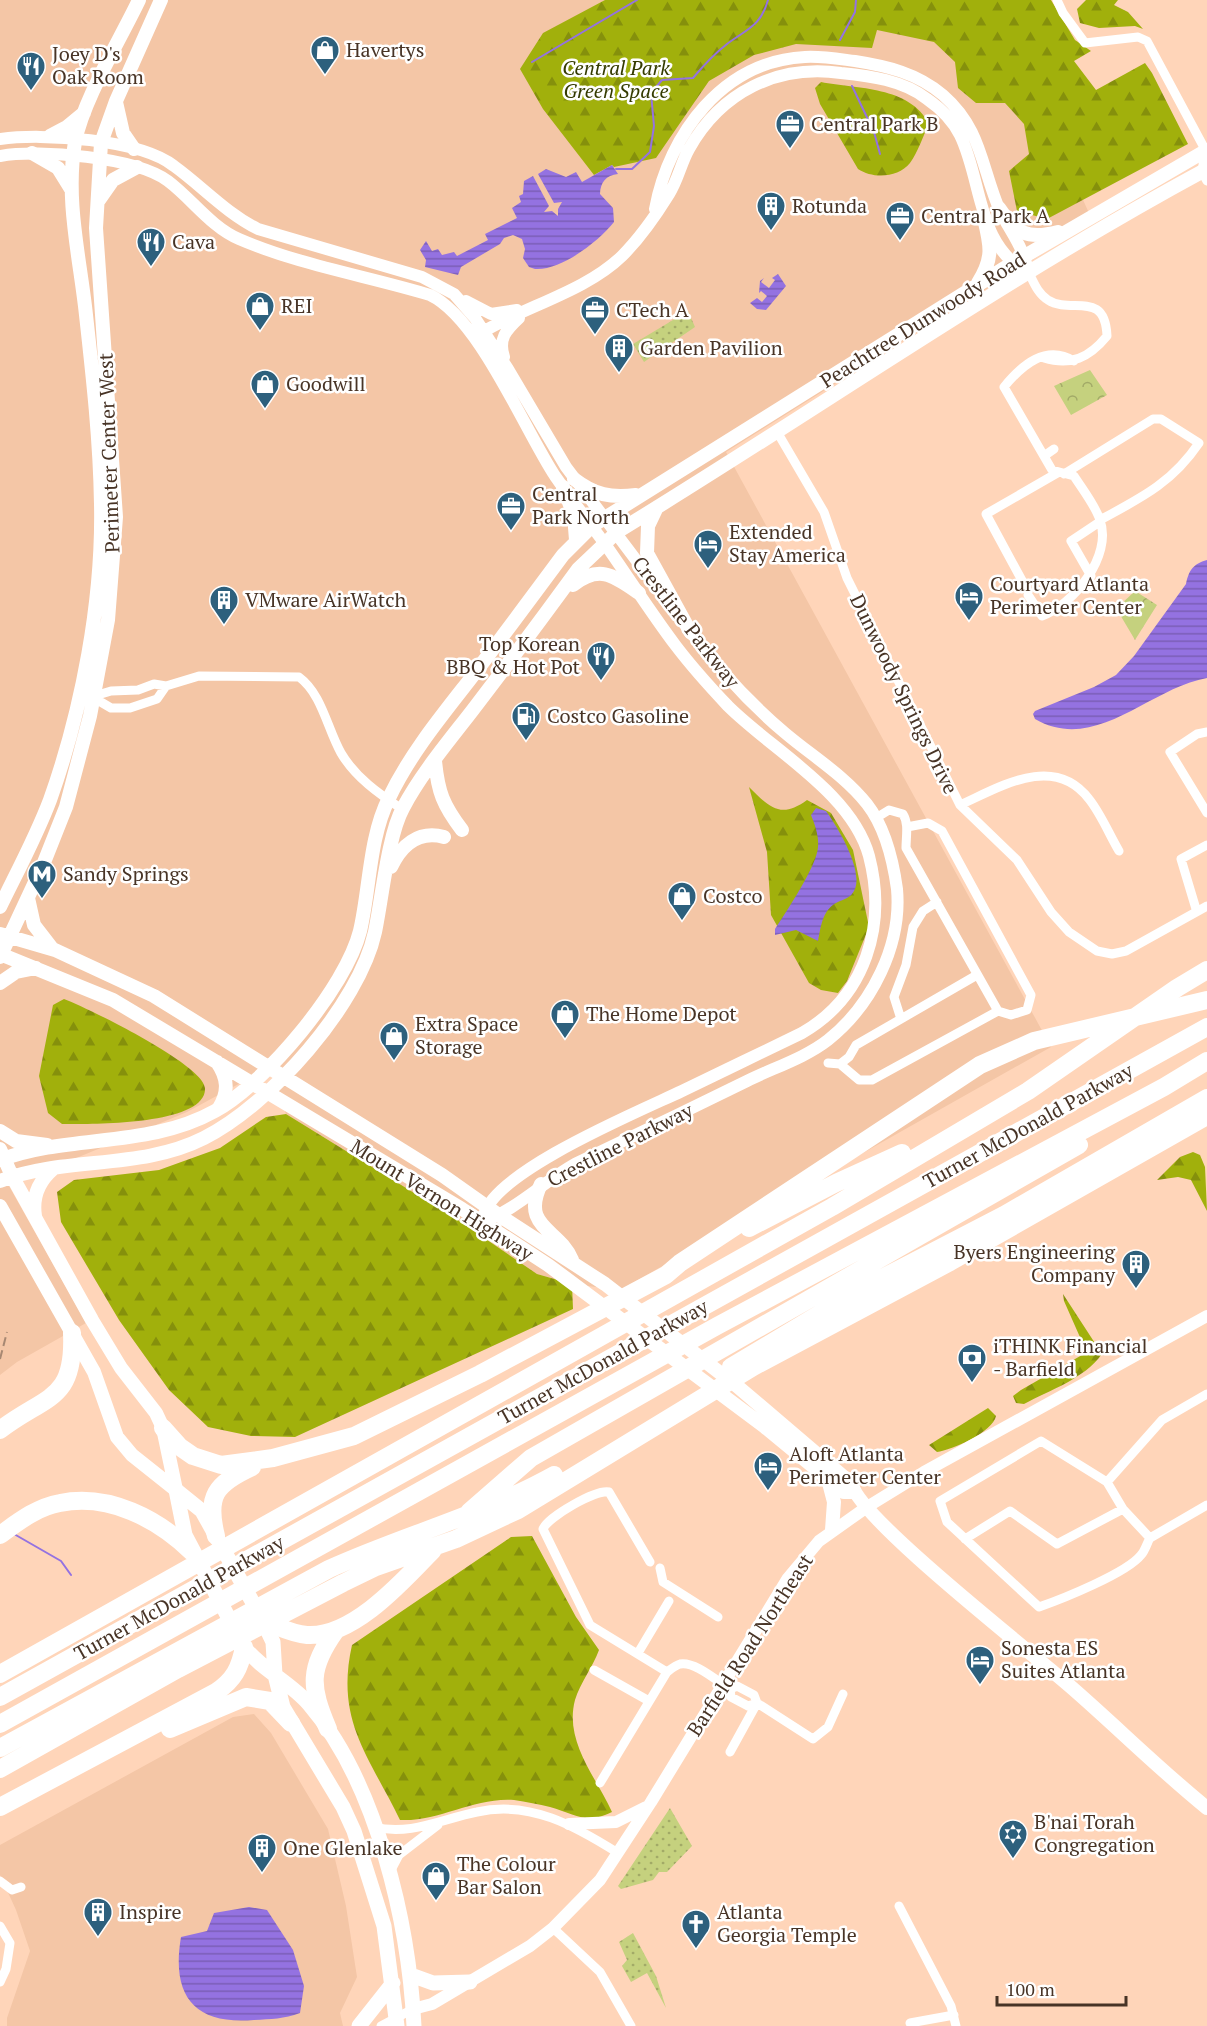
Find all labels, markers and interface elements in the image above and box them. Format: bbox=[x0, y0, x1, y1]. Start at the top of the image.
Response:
shop icon: Havertys bbox=[309, 34, 341, 76]
place label: Havertys bbox=[346, 36, 424, 63]
place label: Joey D's Oak Room bbox=[52, 40, 144, 90]
restaurant icon: Joey D's Oak Room bbox=[15, 50, 47, 92]
park label: Central Park Green Space bbox=[562, 54, 670, 104]
office icon: Central Park B bbox=[774, 108, 806, 150]
place label: Central Park B bbox=[811, 110, 939, 137]
building icon: Rotunda bbox=[755, 190, 787, 232]
place label: Rotunda bbox=[792, 192, 867, 219]
office icon: Central Park A bbox=[884, 200, 916, 242]
place label: Central Park A bbox=[921, 202, 1050, 229]
restaurant icon: Cava bbox=[135, 226, 167, 268]
place label: Cava bbox=[172, 228, 215, 255]
street label: Peachtree Dunwoody Road bbox=[815, 245, 1030, 394]
shop icon: REI bbox=[244, 290, 276, 332]
place label: REI bbox=[281, 292, 312, 319]
office icon: CTech A bbox=[579, 294, 611, 336]
place label: CTech A bbox=[616, 296, 689, 323]
building icon: Garden Pavilion bbox=[603, 332, 635, 374]
place label: Garden Pavilion bbox=[640, 334, 783, 361]
street label: Perimeter Center West bbox=[91, 352, 125, 554]
shop icon: Goodwill bbox=[249, 368, 281, 410]
place label: Goodwill bbox=[286, 370, 366, 397]
place label: Central Park North bbox=[532, 480, 630, 530]
office icon: Central Park North bbox=[495, 490, 527, 532]
place label: Extended Stay America bbox=[729, 518, 846, 568]
hotel icon: Extended Stay America bbox=[692, 528, 724, 570]
street label: Crestline Parkway bbox=[626, 550, 747, 694]
place label: Courtyard Atlanta Perimeter Center bbox=[990, 570, 1149, 620]
hotel icon: Courtyard Atlanta Perimeter Center bbox=[953, 580, 985, 622]
building icon: VMware AirWatch bbox=[208, 584, 240, 626]
place label: VMware AirWatch bbox=[245, 586, 406, 613]
street label: Dunwoody Springs Drive bbox=[844, 589, 965, 798]
place label: Top Korean BBQ & Hot Pot bbox=[446, 630, 581, 680]
restaurant icon: Top Korean BBQ & Hot Pot bbox=[585, 640, 617, 682]
fuel station icon: Costco Gasoline bbox=[510, 700, 542, 742]
place label: Costco Gasoline bbox=[547, 702, 689, 729]
metro station icon: Sandy Springs bbox=[26, 858, 58, 900]
place label: Sandy Springs bbox=[63, 860, 189, 887]
shop icon: Costco bbox=[666, 880, 698, 922]
place label: Costco bbox=[703, 882, 763, 909]
shop icon: The Home Depot bbox=[549, 998, 581, 1040]
place label: The Home Depot bbox=[586, 1000, 737, 1027]
place label: Extra Space Storage bbox=[415, 1010, 518, 1060]
shop icon: Extra Space Storage bbox=[378, 1020, 410, 1062]
street label: Turner McDonald Parkway bbox=[918, 1056, 1138, 1195]
street label: Crestline Parkway bbox=[542, 1096, 698, 1193]
street label: Mount Vernon Highway bbox=[346, 1132, 539, 1267]
place label: Byers Engineering Company bbox=[954, 1238, 1116, 1288]
building icon: Byers Engineering Company bbox=[1120, 1248, 1152, 1290]
street label: Turner McDonald Parkway bbox=[493, 1292, 713, 1431]
place label: iTHINK Financial - Barfield bbox=[993, 1332, 1148, 1382]
bank icon: iTHINK Financial - Barfield bbox=[956, 1342, 988, 1384]
place label: Aloft Atlanta Perimeter Center bbox=[789, 1440, 941, 1490]
hotel icon: Aloft Atlanta Perimeter Center bbox=[752, 1450, 784, 1492]
street label: Turner McDonald Parkway bbox=[69, 1528, 289, 1667]
street label: Barfield Road Northeast bbox=[680, 1548, 819, 1741]
place label: Sonesta ES Suites Atlanta bbox=[1001, 1634, 1125, 1684]
hotel icon: Sonesta ES Suites Atlanta bbox=[964, 1644, 996, 1686]
place label: B'nai Torah Congregation bbox=[1034, 1808, 1155, 1858]
synagogue icon: B'nai Torah Congregation bbox=[997, 1818, 1029, 1860]
building icon: One Glenlake bbox=[246, 1832, 278, 1874]
place label: One Glenlake bbox=[283, 1834, 403, 1861]
place label: The Colour Bar Salon bbox=[457, 1850, 556, 1900]
shop icon: The Colour Bar Salon bbox=[420, 1860, 452, 1902]
building icon: Inspire bbox=[82, 1896, 114, 1938]
place label: Inspire bbox=[119, 1898, 182, 1925]
place label: Atlanta Georgia Temple bbox=[717, 1898, 857, 1948]
church icon: Atlanta Georgia Temple bbox=[680, 1908, 712, 1950]
scale bar bbox=[997, 1969, 1126, 2007]
text: 100 m bbox=[1006, 1977, 1055, 2001]

